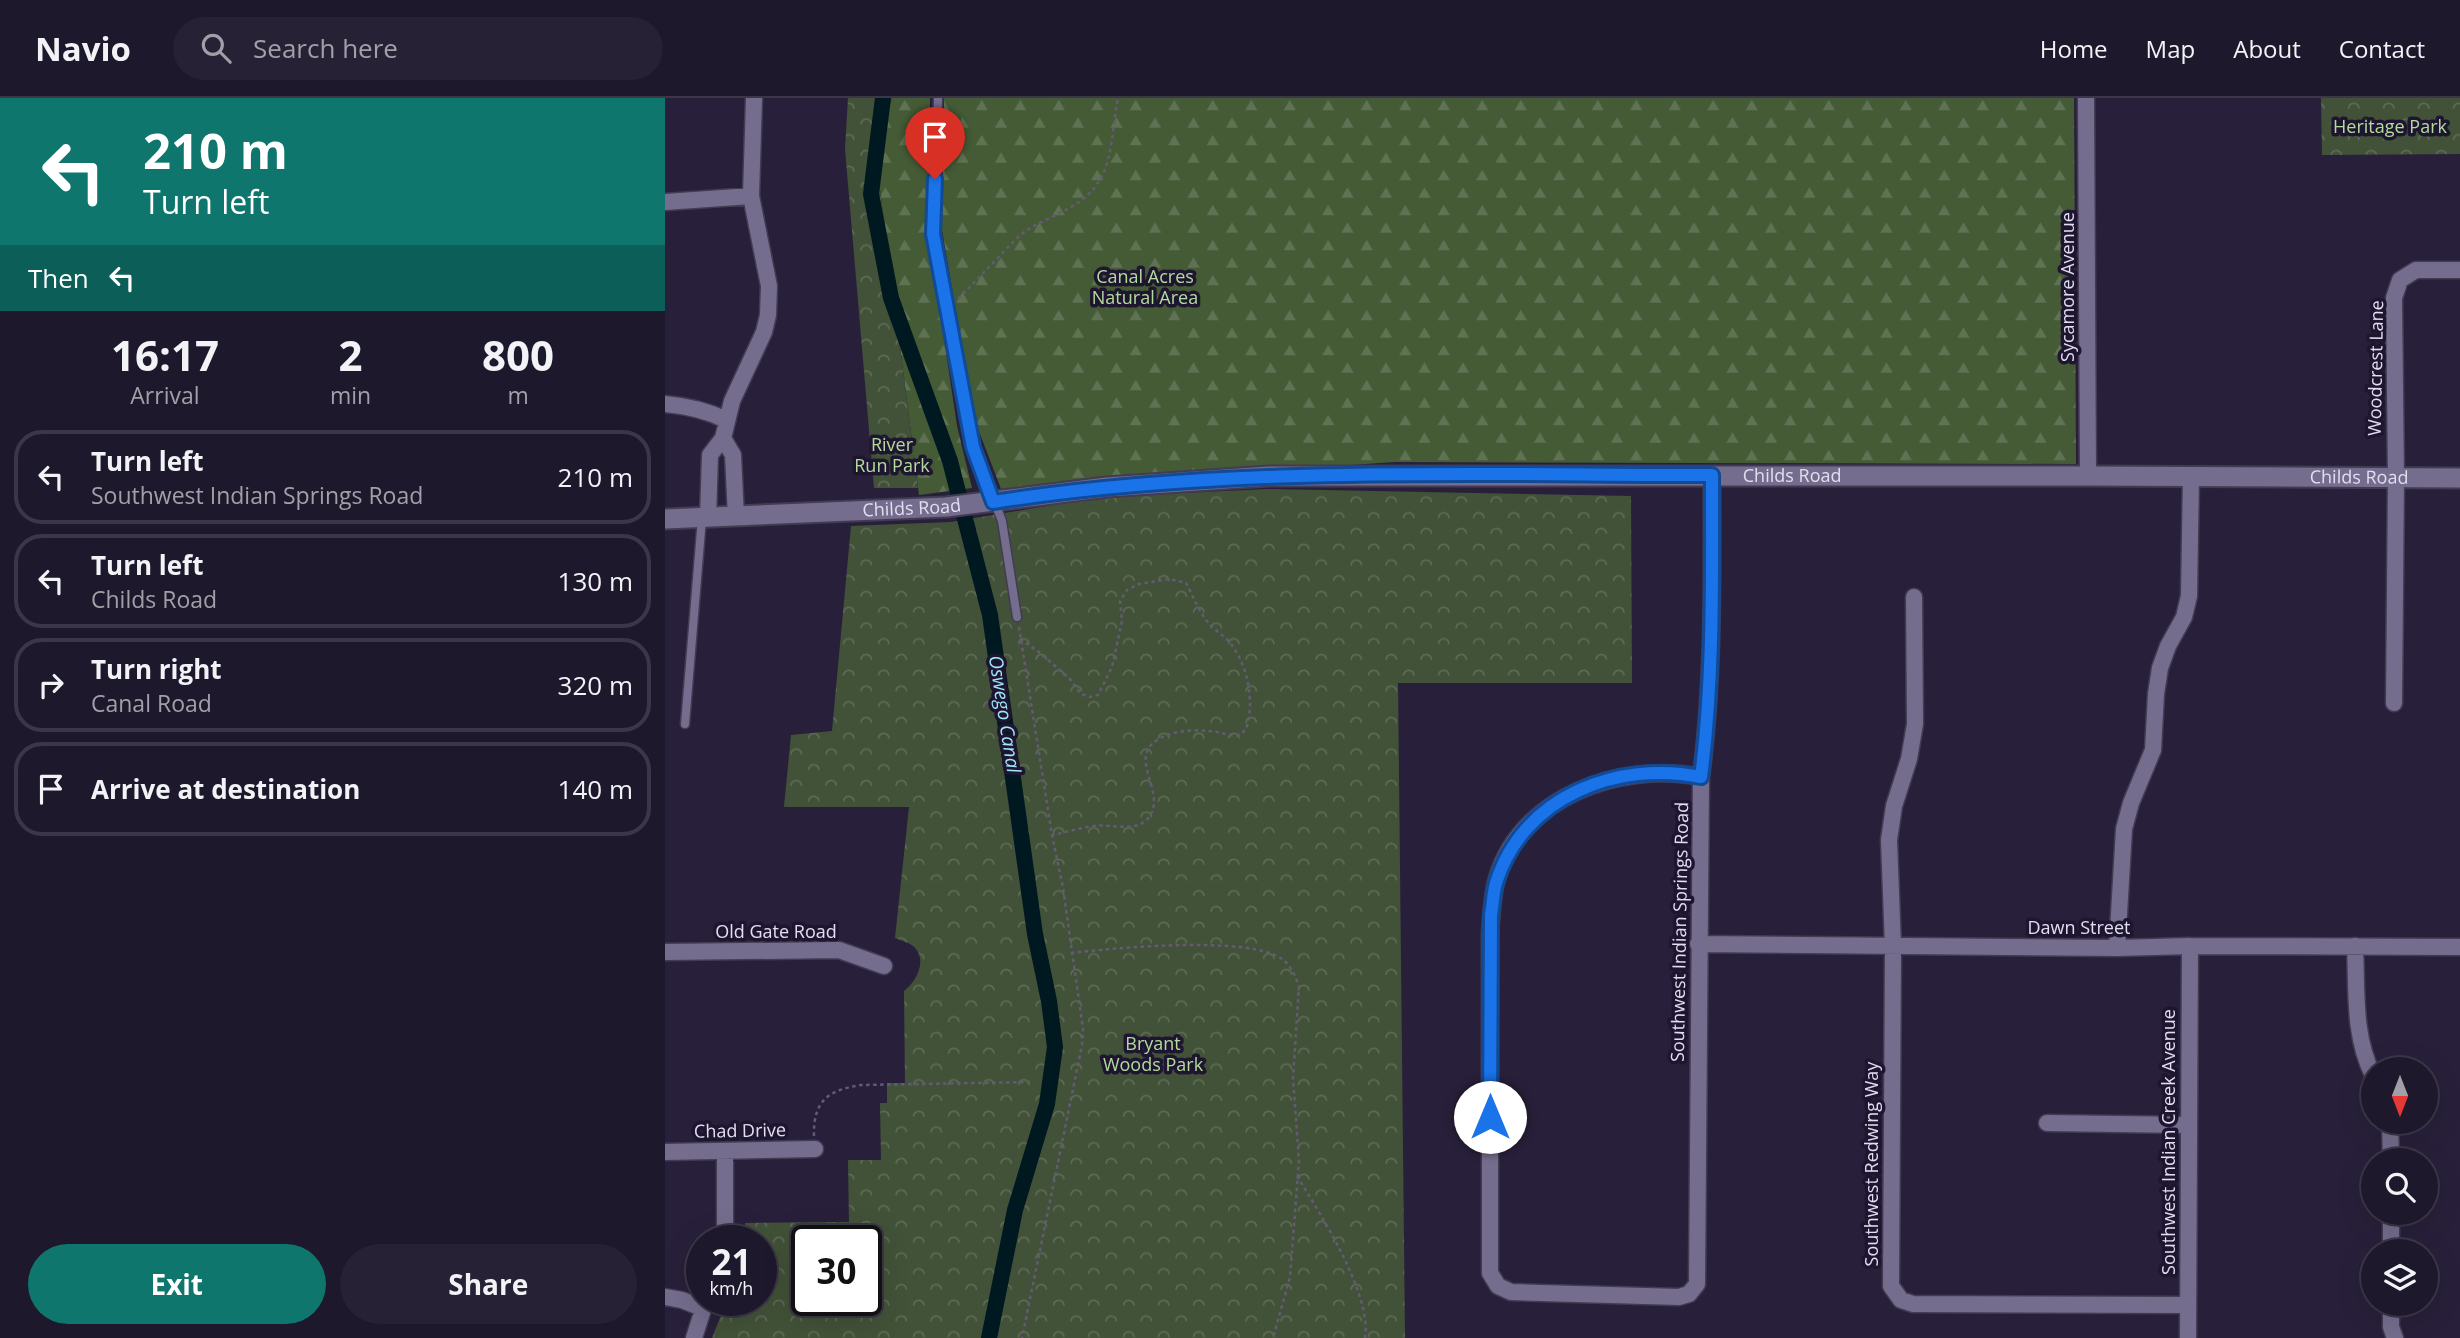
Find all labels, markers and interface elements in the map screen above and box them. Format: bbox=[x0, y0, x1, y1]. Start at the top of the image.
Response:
search box bbox=[173, 17, 663, 80]
text: Navio bbox=[35, 26, 131, 71]
icon: search bbox=[197, 29, 235, 67]
text: Search here bbox=[253, 30, 398, 66]
text: Home bbox=[2040, 32, 2108, 65]
text: Map bbox=[2146, 32, 2195, 65]
text: About bbox=[2233, 32, 2301, 65]
text: Contact bbox=[2339, 32, 2425, 65]
pin bbox=[905, 107, 965, 179]
park label: Heritage Park bbox=[2333, 114, 2447, 138]
text: 210 m bbox=[143, 117, 288, 183]
icon: arrive bbox=[916, 118, 954, 156]
icon: left bbox=[28, 126, 119, 217]
text: Turn left bbox=[143, 180, 269, 223]
street label: Sycamore Avenue bbox=[2055, 212, 2079, 362]
icon: left bbox=[103, 259, 141, 297]
text: Then bbox=[28, 260, 89, 296]
park label: Canal Acres Natural Area bbox=[1092, 264, 1198, 309]
street label: Woodcrest Lane bbox=[2362, 300, 2388, 436]
text: 16:17 bbox=[111, 326, 219, 383]
text: 2 bbox=[338, 326, 363, 383]
text: 800 bbox=[482, 326, 554, 383]
text: Arrival bbox=[130, 379, 200, 411]
text: min bbox=[330, 379, 371, 411]
text: m bbox=[507, 379, 529, 411]
park label: River Run Park bbox=[854, 432, 930, 477]
text: Turn left bbox=[91, 443, 203, 479]
icon: left bbox=[32, 458, 70, 496]
text: 210 m bbox=[558, 459, 633, 495]
street label: Childs Road bbox=[1743, 463, 1842, 487]
street label: Childs Road bbox=[2310, 464, 2409, 489]
text: Southwest Indian Springs Road bbox=[91, 479, 423, 511]
street label: Childs Road bbox=[862, 492, 962, 522]
text: Turn left bbox=[91, 547, 203, 583]
icon: left bbox=[32, 562, 70, 600]
text: 130 m bbox=[558, 563, 633, 599]
text: Childs Road bbox=[91, 583, 217, 615]
text: Turn right bbox=[91, 651, 222, 687]
water label: Oswego Canal bbox=[983, 653, 1027, 776]
icon: right bbox=[32, 666, 70, 704]
text: 320 m bbox=[558, 667, 633, 703]
text: Canal Road bbox=[91, 687, 212, 719]
icon: arrive bbox=[32, 770, 70, 808]
text: Arrive at destination bbox=[91, 771, 360, 807]
text: 140 m bbox=[558, 771, 633, 807]
street label: Southwest Indian Springs Road bbox=[1665, 802, 1693, 1062]
street label: Dawn Street bbox=[2028, 915, 2131, 939]
street label: Old Gate Road bbox=[715, 919, 837, 943]
street label: Southwest Indian Creek Avenue bbox=[2156, 1009, 2180, 1275]
park label: Bryant Woods Park bbox=[1103, 1031, 1204, 1076]
north arrow bbox=[2361, 1057, 2438, 1134]
map controls bbox=[2361, 1057, 2438, 1316]
street label: Southwest Redwing Way bbox=[1859, 1061, 1883, 1266]
position arrow bbox=[1453, 1080, 1527, 1154]
street label: Chad Drive bbox=[694, 1117, 786, 1143]
button: search bbox=[2361, 1148, 2438, 1225]
speed limit sign: 30 bbox=[791, 1225, 882, 1316]
text: 21 bbox=[711, 1238, 752, 1285]
button: layers bbox=[2361, 1239, 2438, 1316]
button: Exit bbox=[28, 1244, 326, 1324]
button: Share bbox=[340, 1244, 637, 1324]
text: km/h bbox=[710, 1276, 753, 1300]

